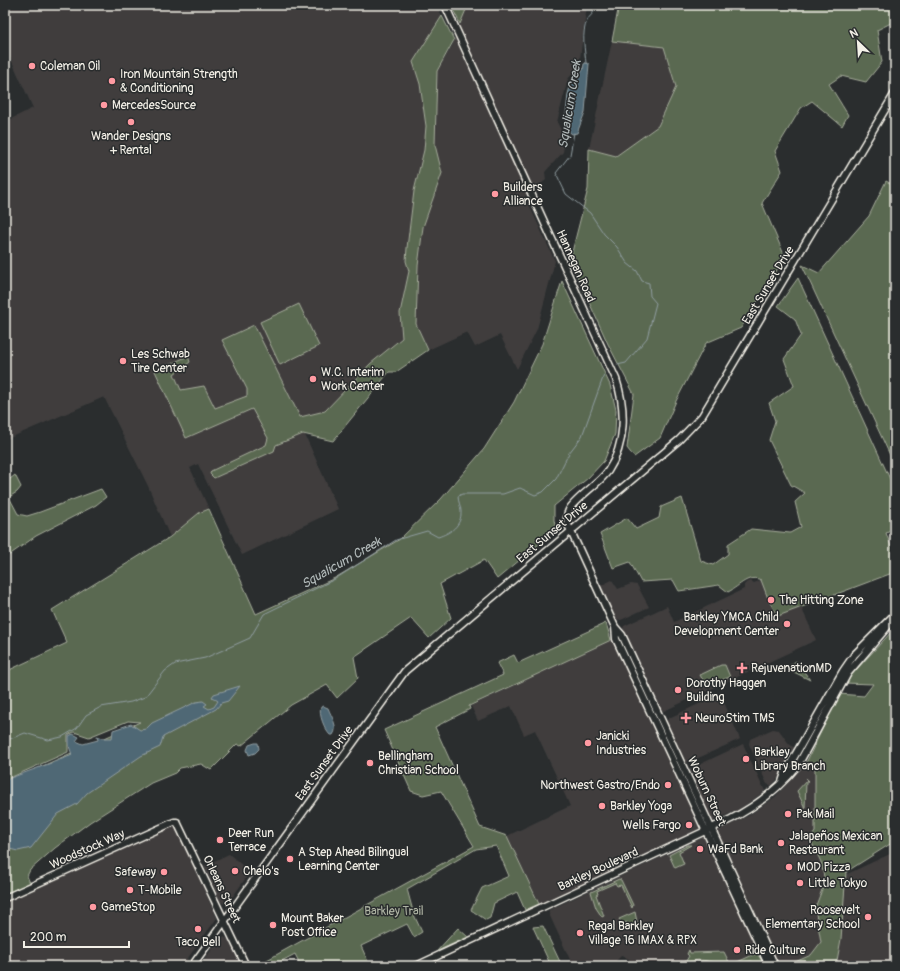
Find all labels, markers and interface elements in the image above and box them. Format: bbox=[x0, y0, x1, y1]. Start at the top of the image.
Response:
north arrow bbox=[838, 22, 878, 62]
text: N bbox=[848, 26, 861, 41]
water label: Squalicum Creek bbox=[555, 57, 585, 150]
place label: Coleman Oil bbox=[40, 59, 101, 74]
marker: Coleman Oil bbox=[27, 61, 37, 71]
place label: Iron Mountain Strength & Conditioning bbox=[120, 67, 238, 96]
marker: Iron Mountain Strength & Conditioning bbox=[107, 76, 117, 86]
place label: MercedesSource bbox=[112, 98, 196, 113]
marker: MercedesSource bbox=[99, 100, 109, 110]
marker: Wander Designs + Rental bbox=[126, 117, 136, 127]
place label: Wander Designs + Rental bbox=[91, 129, 172, 158]
place label: Builders Alliance bbox=[503, 180, 543, 209]
marker: Builders Alliance bbox=[490, 189, 500, 199]
street label: Hannegan Road bbox=[553, 228, 598, 305]
street label: East Sunset Drive bbox=[739, 243, 798, 327]
place label: Les Schwab Tire Center bbox=[131, 347, 190, 376]
marker: Les Schwab Tire Center bbox=[118, 356, 128, 366]
place label: W.C. Interim Work Center bbox=[321, 365, 385, 394]
marker: W.C. Interim Work Center bbox=[308, 374, 318, 384]
street label: East Sunset Drive bbox=[514, 498, 591, 567]
water label: Squalicum Creek bbox=[299, 533, 386, 592]
place label: The Hitting Zone bbox=[779, 593, 863, 608]
marker: The Hitting Zone bbox=[766, 595, 776, 605]
place label: Barkley YMCA Child Development Center bbox=[674, 610, 780, 639]
marker: Barkley YMCA Child Development Center bbox=[782, 619, 792, 629]
place label: RejuvenationMD bbox=[751, 661, 832, 676]
marker: RejuvenationMD bbox=[736, 662, 748, 674]
place label: Dorothy Haggen Building bbox=[686, 676, 767, 705]
marker: Dorothy Haggen Building bbox=[673, 685, 683, 695]
place label: NeuroStim TMS bbox=[695, 711, 775, 726]
marker: NeuroStim TMS bbox=[680, 712, 692, 724]
street label: East Sunset Drive bbox=[292, 723, 357, 804]
place label: Janicki Industries bbox=[596, 729, 647, 758]
marker: Janicki Industries bbox=[583, 738, 593, 748]
place label: Barkley Library Branch bbox=[754, 745, 826, 774]
place label: Bellingham Christian School bbox=[378, 749, 459, 778]
street label: Woburn Street bbox=[684, 754, 729, 828]
marker: Barkley Library Branch bbox=[741, 754, 751, 764]
marker: Bellingham Christian School bbox=[365, 758, 375, 768]
place label: Northwest Gastro/Endo bbox=[540, 778, 661, 793]
marker: Northwest Gastro/Endo bbox=[663, 780, 673, 790]
place label: Barkley Yoga bbox=[610, 799, 673, 814]
marker: Barkley Yoga bbox=[597, 801, 607, 811]
place label: Pak Mail bbox=[796, 807, 835, 822]
marker: Pak Mail bbox=[783, 809, 793, 819]
place label: Wells Fargo bbox=[622, 818, 682, 833]
marker: Wells Fargo bbox=[684, 820, 694, 830]
street label: Woodstock Way bbox=[47, 826, 127, 873]
place label: Deer Run Terrace bbox=[228, 826, 274, 855]
place label: Jalapeños Mexican Restaurant bbox=[789, 829, 883, 858]
marker: Deer Run Terrace bbox=[215, 835, 225, 845]
marker: Jalapeños Mexican Restaurant bbox=[776, 838, 786, 848]
place label: WaFd Bank bbox=[708, 842, 763, 857]
street label: Barkley Boulevard bbox=[556, 844, 641, 895]
marker: WaFd Bank bbox=[695, 844, 705, 854]
place label: A Step Ahead Bilingual Learning Center bbox=[298, 845, 409, 874]
street label: Orleans Street bbox=[199, 853, 244, 926]
marker: A Step Ahead Bilingual Learning Center bbox=[285, 854, 295, 864]
place label: MOD Pizza bbox=[797, 860, 851, 875]
marker: MOD Pizza bbox=[784, 862, 794, 872]
place label: Chelo's bbox=[243, 864, 280, 879]
place label: Safeway bbox=[115, 865, 156, 880]
marker: Chelo's bbox=[230, 866, 240, 876]
marker: Safeway bbox=[159, 867, 169, 877]
place label: Little Tokyo bbox=[808, 876, 868, 891]
marker: Little Tokyo bbox=[795, 878, 805, 888]
place label: T-Mobile bbox=[138, 883, 182, 898]
marker: T-Mobile bbox=[125, 885, 135, 895]
place label: GameStop bbox=[101, 900, 156, 915]
marker: GameStop bbox=[88, 902, 98, 912]
place label: Roosevelt Elementary School bbox=[765, 903, 860, 932]
park label: Barkley Trail bbox=[364, 904, 424, 919]
place label: Mount Baker Post Office bbox=[281, 911, 345, 940]
marker: Roosevelt Elementary School bbox=[863, 912, 873, 922]
place label: Regal Barkley Village 16 IMAX & RPX bbox=[588, 919, 697, 948]
marker: Mount Baker Post Office bbox=[268, 920, 278, 930]
scale bar bbox=[24, 923, 129, 949]
marker: Taco Bell bbox=[193, 924, 203, 934]
marker: Regal Barkley Village 16 IMAX & RPX bbox=[575, 928, 585, 938]
text: 200 m bbox=[30, 930, 67, 945]
place label: Taco Bell bbox=[175, 935, 221, 950]
place label: Ride Culture bbox=[745, 943, 806, 958]
marker: Ride Culture bbox=[732, 945, 742, 955]

